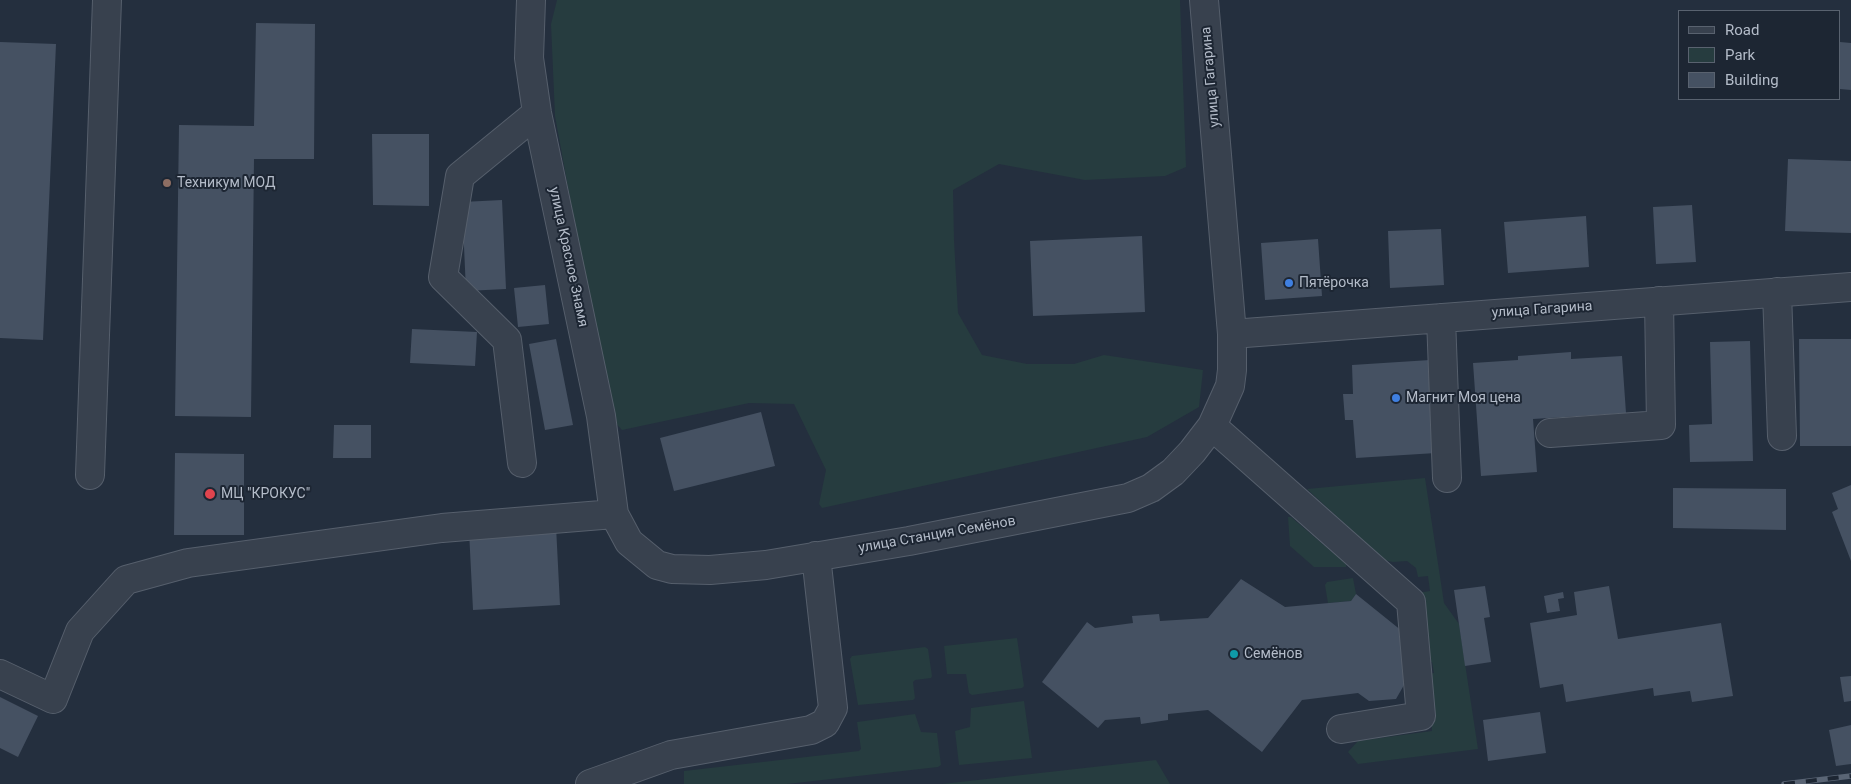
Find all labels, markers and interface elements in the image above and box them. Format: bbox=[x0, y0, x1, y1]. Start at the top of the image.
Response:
legend bbox=[1678, 10, 1841, 100]
text: Road bbox=[1725, 21, 1759, 39]
street label: улица Гагарина bbox=[1198, 26, 1224, 128]
text: Park bbox=[1725, 46, 1755, 64]
text: Building bbox=[1725, 71, 1779, 89]
place label: Техникум МОД bbox=[177, 175, 275, 191]
marker: Техникум МОД bbox=[161, 177, 173, 189]
street label: улица Красное Знамя bbox=[545, 186, 591, 328]
place label: Пятёрочка bbox=[1299, 275, 1369, 291]
marker: Пятёрочка bbox=[1283, 277, 1295, 289]
street label: улица Гагарина bbox=[1491, 298, 1593, 322]
place label: Магнит Моя цена bbox=[1406, 390, 1521, 406]
marker: Магнит Моя цена bbox=[1390, 392, 1402, 404]
place label: МЦ "КРОКУС" bbox=[221, 486, 310, 502]
marker: МЦ "КРОКУС" bbox=[203, 487, 217, 501]
street label: улица Станция Семёнов bbox=[857, 513, 1017, 557]
place label: Семёнов bbox=[1244, 646, 1302, 662]
marker: Семёнов bbox=[1228, 648, 1240, 660]

